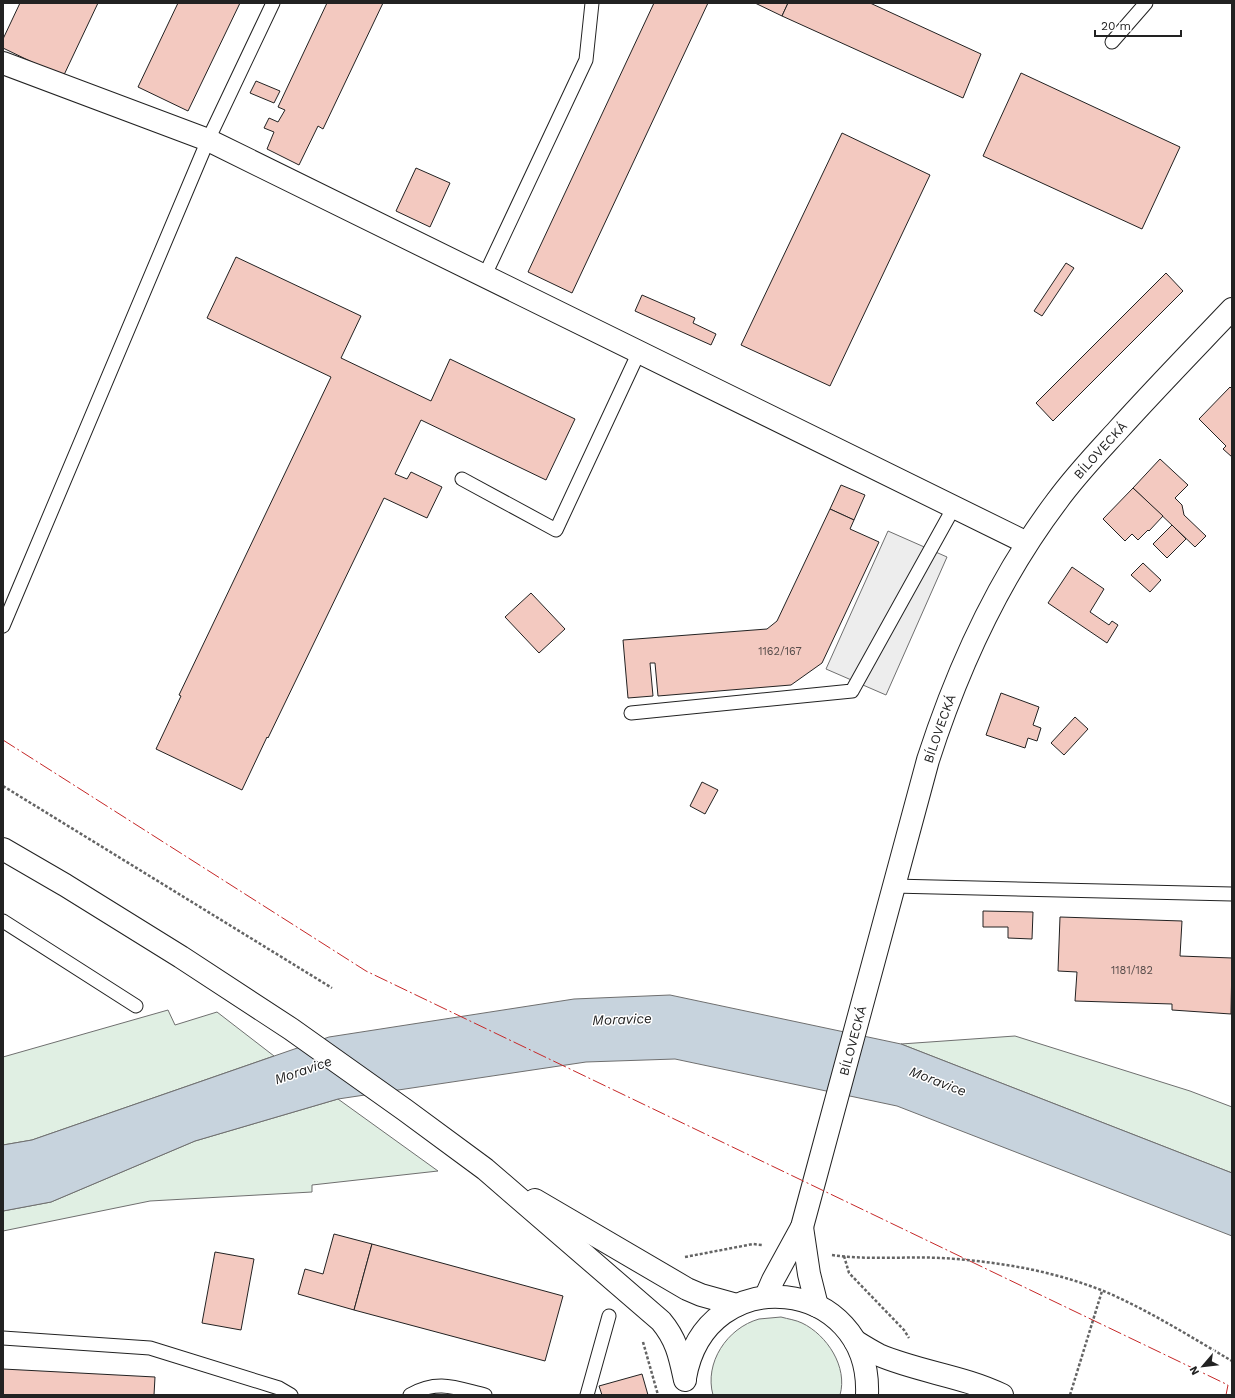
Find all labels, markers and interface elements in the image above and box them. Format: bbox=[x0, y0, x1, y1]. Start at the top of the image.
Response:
scale bar bbox=[1095, 12, 1181, 38]
text: 20 m bbox=[1101, 19, 1131, 33]
street label: BÍLOVECKÁ bbox=[1071, 418, 1130, 482]
house number: 1162/167 bbox=[758, 645, 802, 658]
street label: BÍLOVECKÁ bbox=[921, 691, 959, 765]
house number: 1181/182 bbox=[1111, 964, 1153, 977]
street label: BÍLOVECKÁ bbox=[836, 1003, 870, 1077]
water label: Moravice bbox=[592, 1010, 652, 1028]
water label: Moravice bbox=[272, 1053, 334, 1087]
water label: Moravice bbox=[907, 1063, 969, 1099]
north arrow bbox=[1183, 1346, 1223, 1386]
text: N bbox=[1187, 1364, 1202, 1377]

